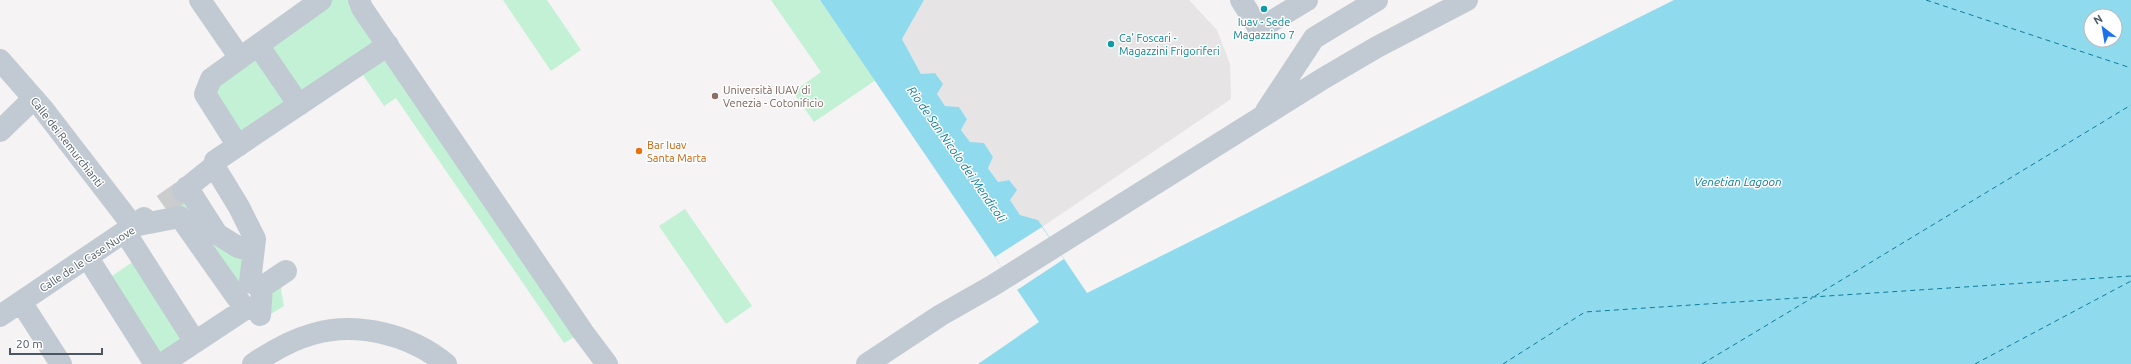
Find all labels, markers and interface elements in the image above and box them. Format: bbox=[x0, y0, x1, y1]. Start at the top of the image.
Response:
marker: Iuav - Sede Magazzino 7 bbox=[1259, 4, 1269, 14]
north arrow bbox=[2083, 8, 2123, 48]
text: N bbox=[2091, 12, 2104, 27]
place label: Iuav - Sede Magazzino 7 bbox=[1233, 16, 1295, 41]
place label: Ca' Foscari - Magazzini Frigoriferi bbox=[1119, 32, 1220, 57]
marker: Ca' Foscari - Magazzini Frigoriferi bbox=[1106, 39, 1116, 49]
place label: Università IUAV di Venezia - Cotonificio bbox=[723, 84, 824, 109]
water label: Rio de San Nicolo dei Mendicoli bbox=[905, 84, 1009, 225]
marker: Università IUAV di Venezia - Cotonificio bbox=[710, 91, 720, 101]
street label: Calle dei Remurchianti bbox=[28, 95, 106, 189]
place label: Bar Iuav Santa Marta bbox=[647, 139, 707, 164]
marker: Bar Iuav Santa Marta bbox=[634, 146, 644, 156]
water label: Venetian Lagoon bbox=[1694, 175, 1782, 188]
street label: Calle de le Case Nuove bbox=[37, 224, 137, 294]
scale bar bbox=[10, 330, 102, 356]
text: 20 m bbox=[16, 337, 43, 350]

